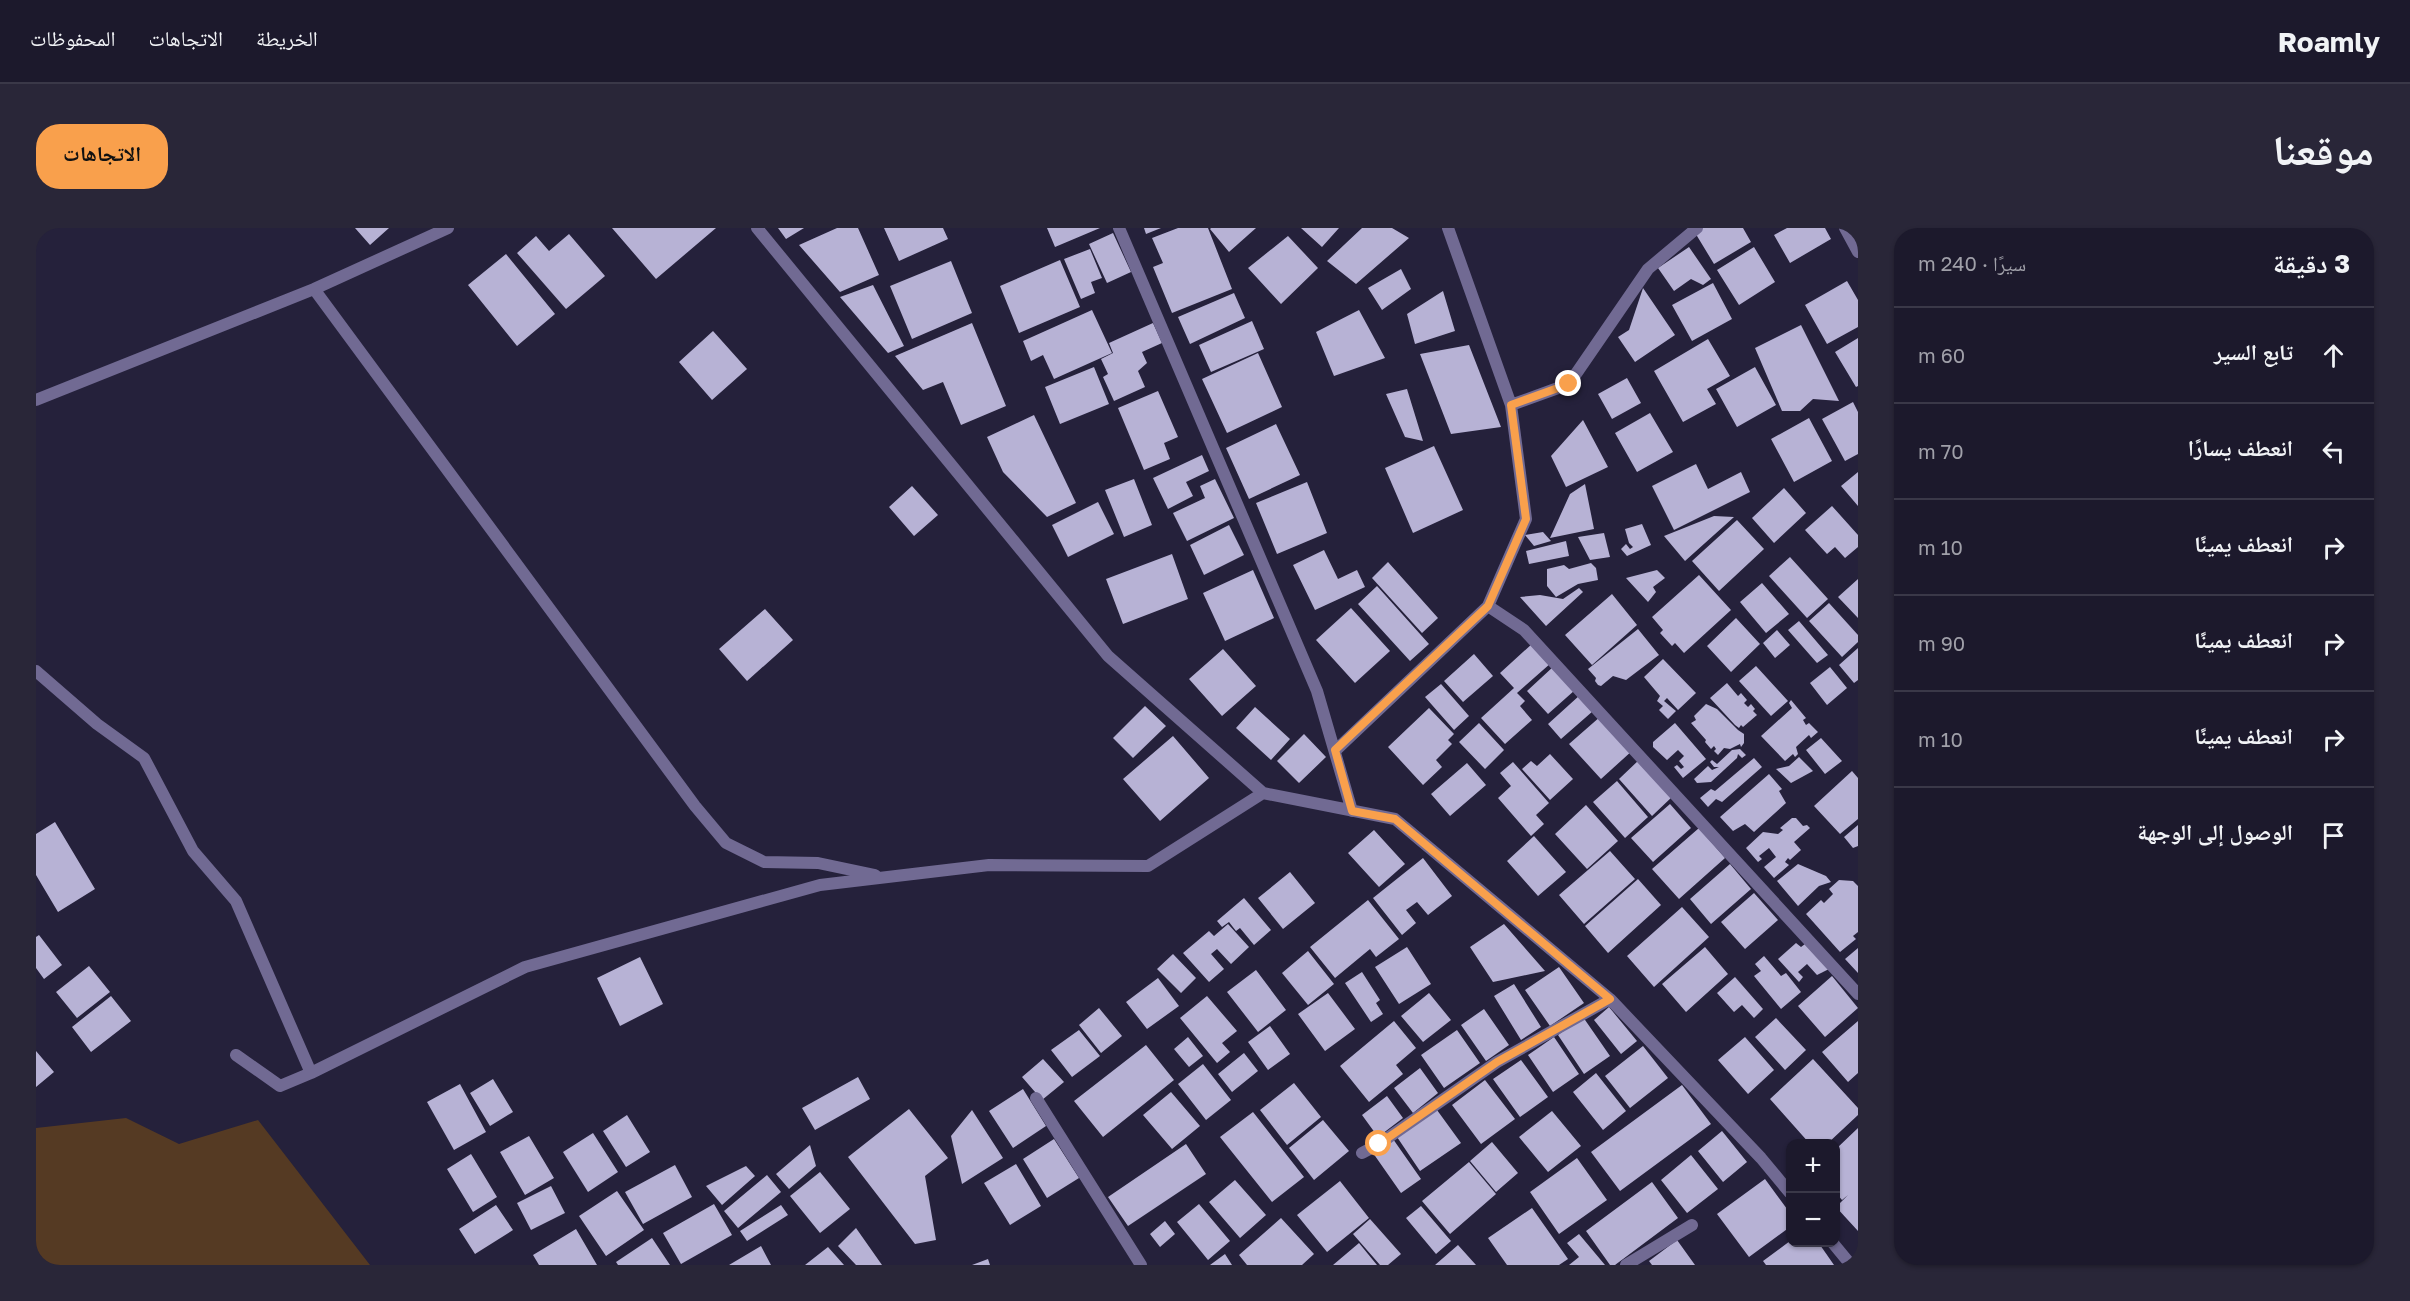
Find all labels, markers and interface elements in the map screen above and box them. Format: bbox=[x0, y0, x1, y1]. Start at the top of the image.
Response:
text: المحفوظات bbox=[30, 25, 115, 51]
text: الاتجاهات bbox=[148, 25, 223, 51]
text: الخريطة bbox=[256, 25, 318, 51]
text: Roamly bbox=[2278, 25, 2380, 58]
button: الاتجاهات bbox=[36, 124, 168, 189]
text: موقعنا bbox=[2273, 124, 2374, 174]
text: 3 دقيقة bbox=[2273, 248, 2350, 279]
text: سيرًا · 240 m bbox=[1918, 251, 2026, 275]
text: تابع السير bbox=[2214, 338, 2293, 365]
icon: ahead bbox=[2317, 339, 2350, 372]
text: 60 m bbox=[1918, 343, 1965, 367]
route end bbox=[1555, 370, 1581, 396]
text: انعطف يسارًا bbox=[2188, 434, 2293, 461]
icon: left bbox=[2317, 435, 2350, 468]
text: 70 m bbox=[1918, 439, 1964, 463]
text: انعطف يمينًا bbox=[2194, 530, 2293, 557]
icon: right bbox=[2317, 531, 2350, 564]
text: 10 m bbox=[1918, 535, 1963, 559]
text: انعطف يمينًا bbox=[2194, 626, 2293, 653]
icon: right bbox=[2317, 627, 2350, 660]
text: 90 m bbox=[1918, 631, 1965, 655]
text: انعطف يمينًا bbox=[2194, 722, 2293, 749]
icon: right bbox=[2317, 723, 2350, 756]
text: 10 m bbox=[1918, 727, 1963, 751]
text: الوصول إلى الوجهة bbox=[2137, 818, 2293, 845]
icon: arrive bbox=[2317, 819, 2350, 852]
route start bbox=[1365, 1130, 1391, 1156]
map controls bbox=[1786, 1139, 1840, 1247]
button: + bbox=[1786, 1139, 1840, 1193]
button: − bbox=[1786, 1193, 1840, 1247]

